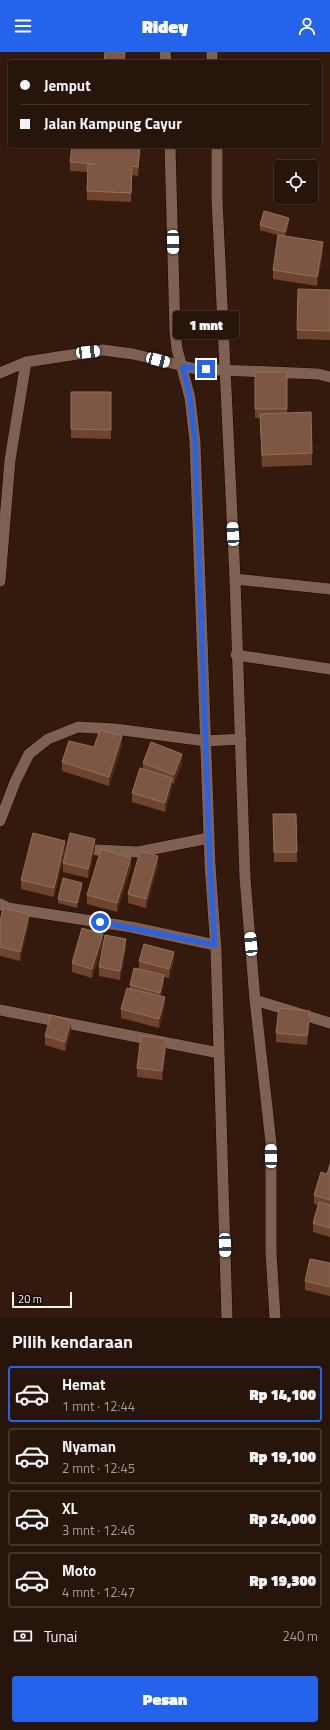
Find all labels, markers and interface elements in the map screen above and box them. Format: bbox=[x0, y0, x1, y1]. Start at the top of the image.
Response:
text: Ridey bbox=[142, 13, 188, 40]
icon: menu bbox=[12, 15, 34, 37]
icon: person bbox=[296, 15, 318, 37]
text: Jemput bbox=[44, 74, 91, 97]
text: Jalan Kampung Cayur bbox=[44, 112, 182, 135]
map controls bbox=[274, 160, 318, 204]
button: locate bbox=[274, 160, 318, 204]
car bbox=[167, 230, 179, 254]
callout: 1 mnt bbox=[173, 311, 239, 339]
text: 1 mnt bbox=[189, 315, 223, 335]
car bbox=[75, 345, 101, 359]
car bbox=[145, 351, 171, 369]
route end bbox=[197, 360, 215, 378]
car bbox=[226, 522, 240, 546]
route start bbox=[91, 913, 109, 931]
car bbox=[244, 932, 258, 956]
car bbox=[265, 1144, 277, 1168]
car bbox=[219, 1233, 231, 1257]
scale bar bbox=[12, 1290, 72, 1309]
text: 20 m bbox=[18, 1291, 42, 1307]
text: Pilih kendaraan bbox=[12, 1328, 133, 1355]
text: Hemat bbox=[62, 1373, 105, 1396]
icon: car bbox=[14, 1376, 50, 1412]
text: Rp 14,100 bbox=[249, 1383, 316, 1406]
text: 1 mnt · 12:44 bbox=[62, 1396, 135, 1416]
text: Nyaman bbox=[62, 1435, 116, 1458]
icon: car bbox=[14, 1438, 50, 1474]
text: Rp 19,100 bbox=[249, 1445, 316, 1468]
text: 2 mnt · 12:45 bbox=[62, 1458, 135, 1478]
text: XL bbox=[62, 1497, 78, 1520]
icon: car bbox=[14, 1500, 50, 1536]
text: Rp 24,000 bbox=[249, 1507, 316, 1530]
text: 3 mnt · 12:46 bbox=[62, 1520, 135, 1540]
text: Moto bbox=[62, 1559, 96, 1582]
icon: car bbox=[14, 1562, 50, 1598]
text: Rp 19,300 bbox=[249, 1569, 316, 1592]
text: 4 mnt · 12:47 bbox=[62, 1582, 135, 1602]
icon: cash bbox=[12, 1625, 34, 1647]
text: Tunai bbox=[44, 1625, 77, 1648]
text: 240 m bbox=[282, 1626, 318, 1646]
button: Pesan bbox=[12, 1676, 318, 1722]

